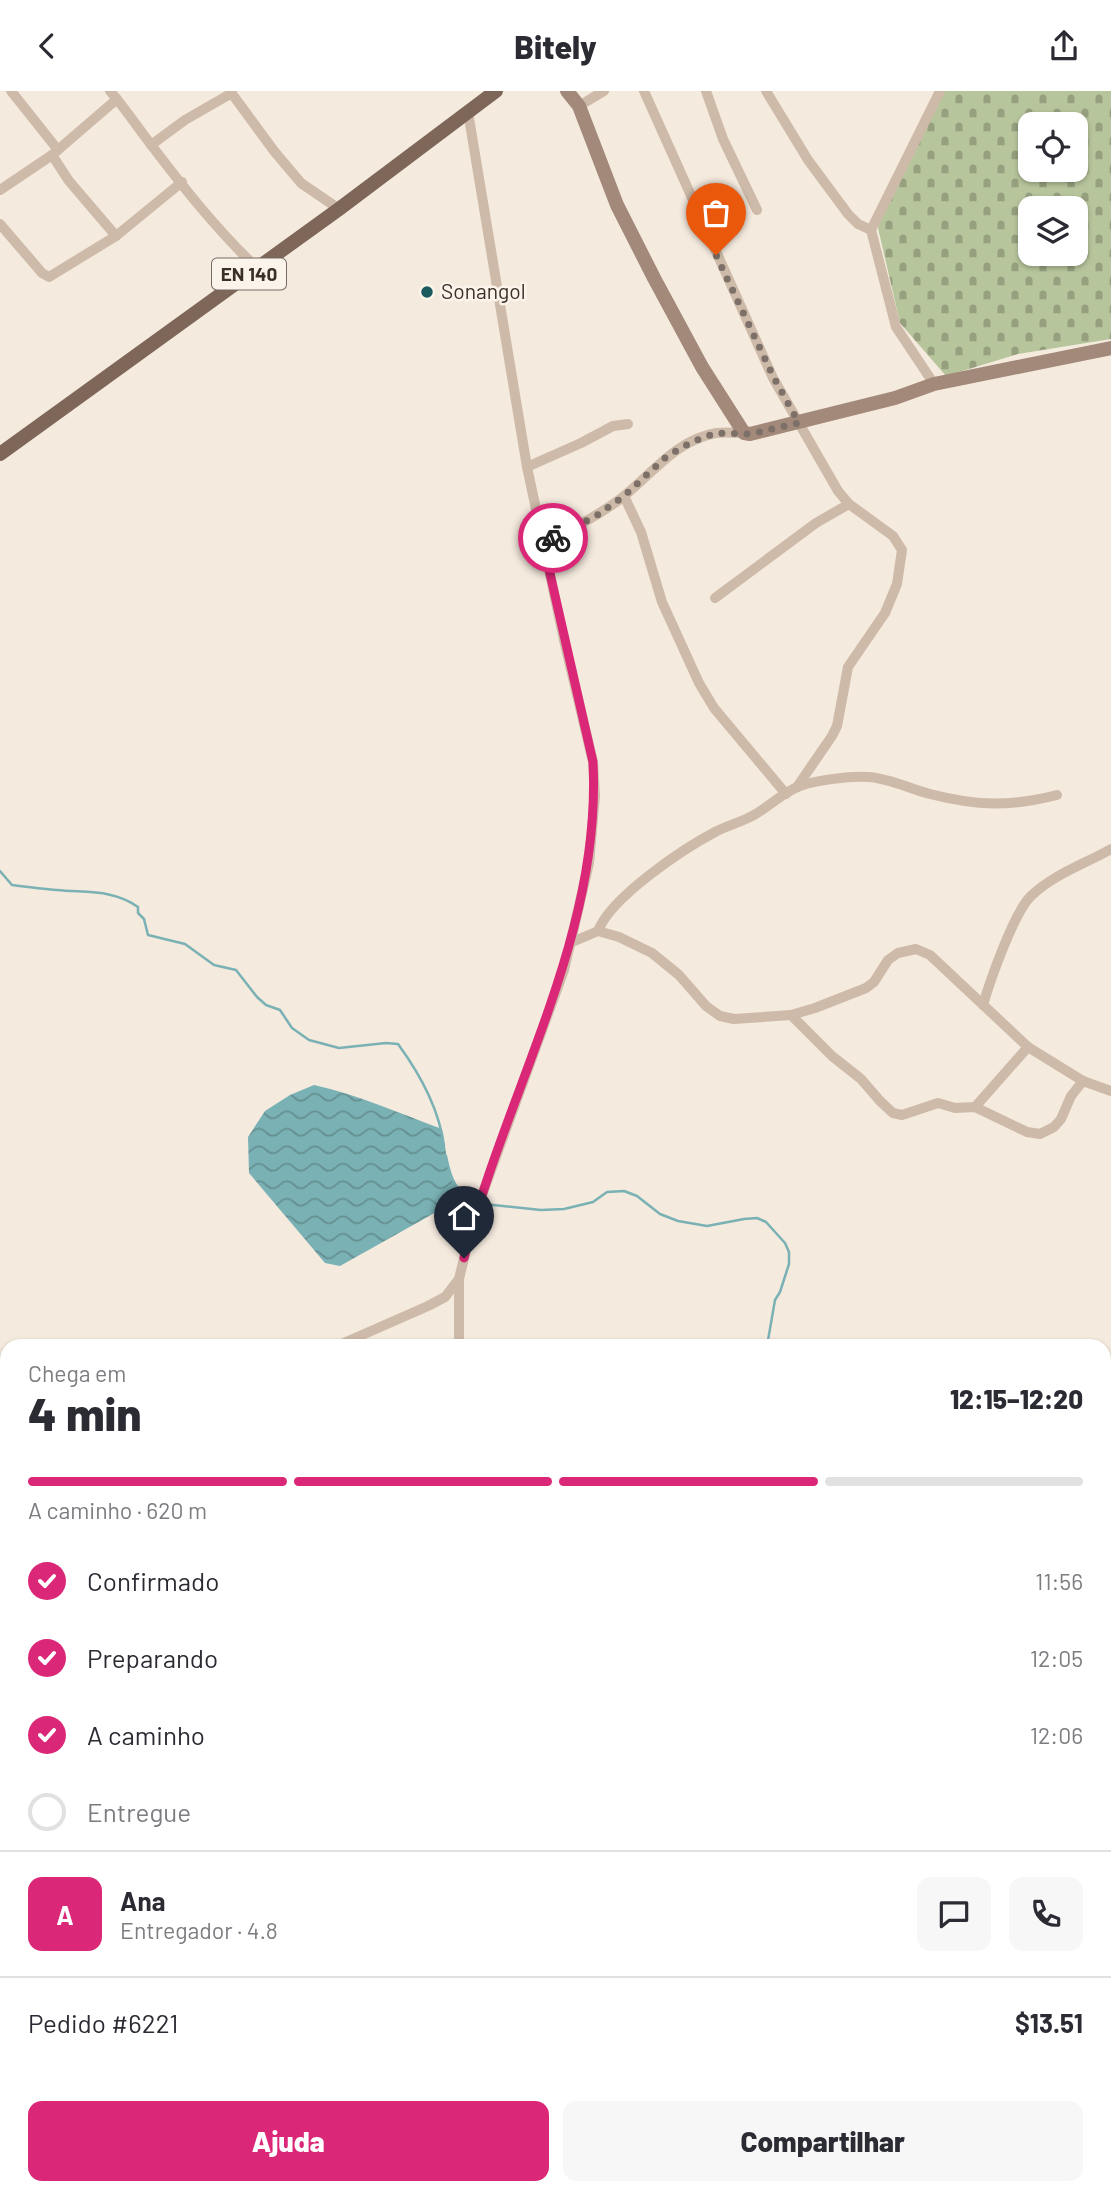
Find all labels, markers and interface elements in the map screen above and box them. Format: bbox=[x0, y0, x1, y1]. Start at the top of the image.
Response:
icon: back bbox=[28, 27, 66, 65]
text: Bitely bbox=[514, 27, 597, 65]
icon: share bbox=[1045, 27, 1083, 65]
map controls bbox=[1018, 112, 1088, 266]
button: locate bbox=[1018, 112, 1088, 182]
pin bbox=[686, 183, 746, 255]
icon: bag bbox=[697, 194, 735, 232]
button: layers bbox=[1018, 196, 1088, 266]
road number: EN 140 bbox=[212, 259, 286, 289]
place label: Sonangol bbox=[441, 278, 526, 303]
marker: Sonangol bbox=[419, 284, 435, 300]
courier bbox=[518, 503, 588, 573]
icon: bike bbox=[534, 519, 572, 557]
pin bbox=[434, 1186, 494, 1258]
icon: home bbox=[445, 1197, 483, 1235]
text: Chega em bbox=[28, 1359, 126, 1387]
text: 12:15–12:20 bbox=[950, 1383, 1083, 1414]
text: 4 min bbox=[28, 1385, 142, 1440]
text: A caminho · 620 m bbox=[28, 1496, 207, 1524]
icon: check bbox=[28, 1562, 66, 1600]
text: Confirmado bbox=[87, 1565, 219, 1596]
text: 11:56 bbox=[1035, 1567, 1083, 1595]
icon: check bbox=[28, 1639, 66, 1677]
text: Preparando bbox=[87, 1642, 218, 1673]
text: 12:05 bbox=[1030, 1644, 1083, 1672]
icon: check bbox=[28, 1716, 66, 1754]
text: A caminho bbox=[87, 1719, 205, 1750]
text: 12:06 bbox=[1030, 1721, 1083, 1749]
text: Entregue bbox=[87, 1796, 191, 1827]
button: chat bbox=[917, 1877, 991, 1951]
button: phone bbox=[1009, 1877, 1083, 1951]
text: Ana bbox=[120, 1885, 165, 1916]
text: A bbox=[56, 1899, 74, 1930]
text: Entregador · 4.8 bbox=[120, 1916, 278, 1944]
text: Pedido #6221 bbox=[28, 2007, 178, 2038]
text: $13.51 bbox=[1015, 2007, 1083, 2038]
button: Ajuda bbox=[28, 2101, 549, 2181]
button: Compartilhar bbox=[563, 2101, 1083, 2181]

